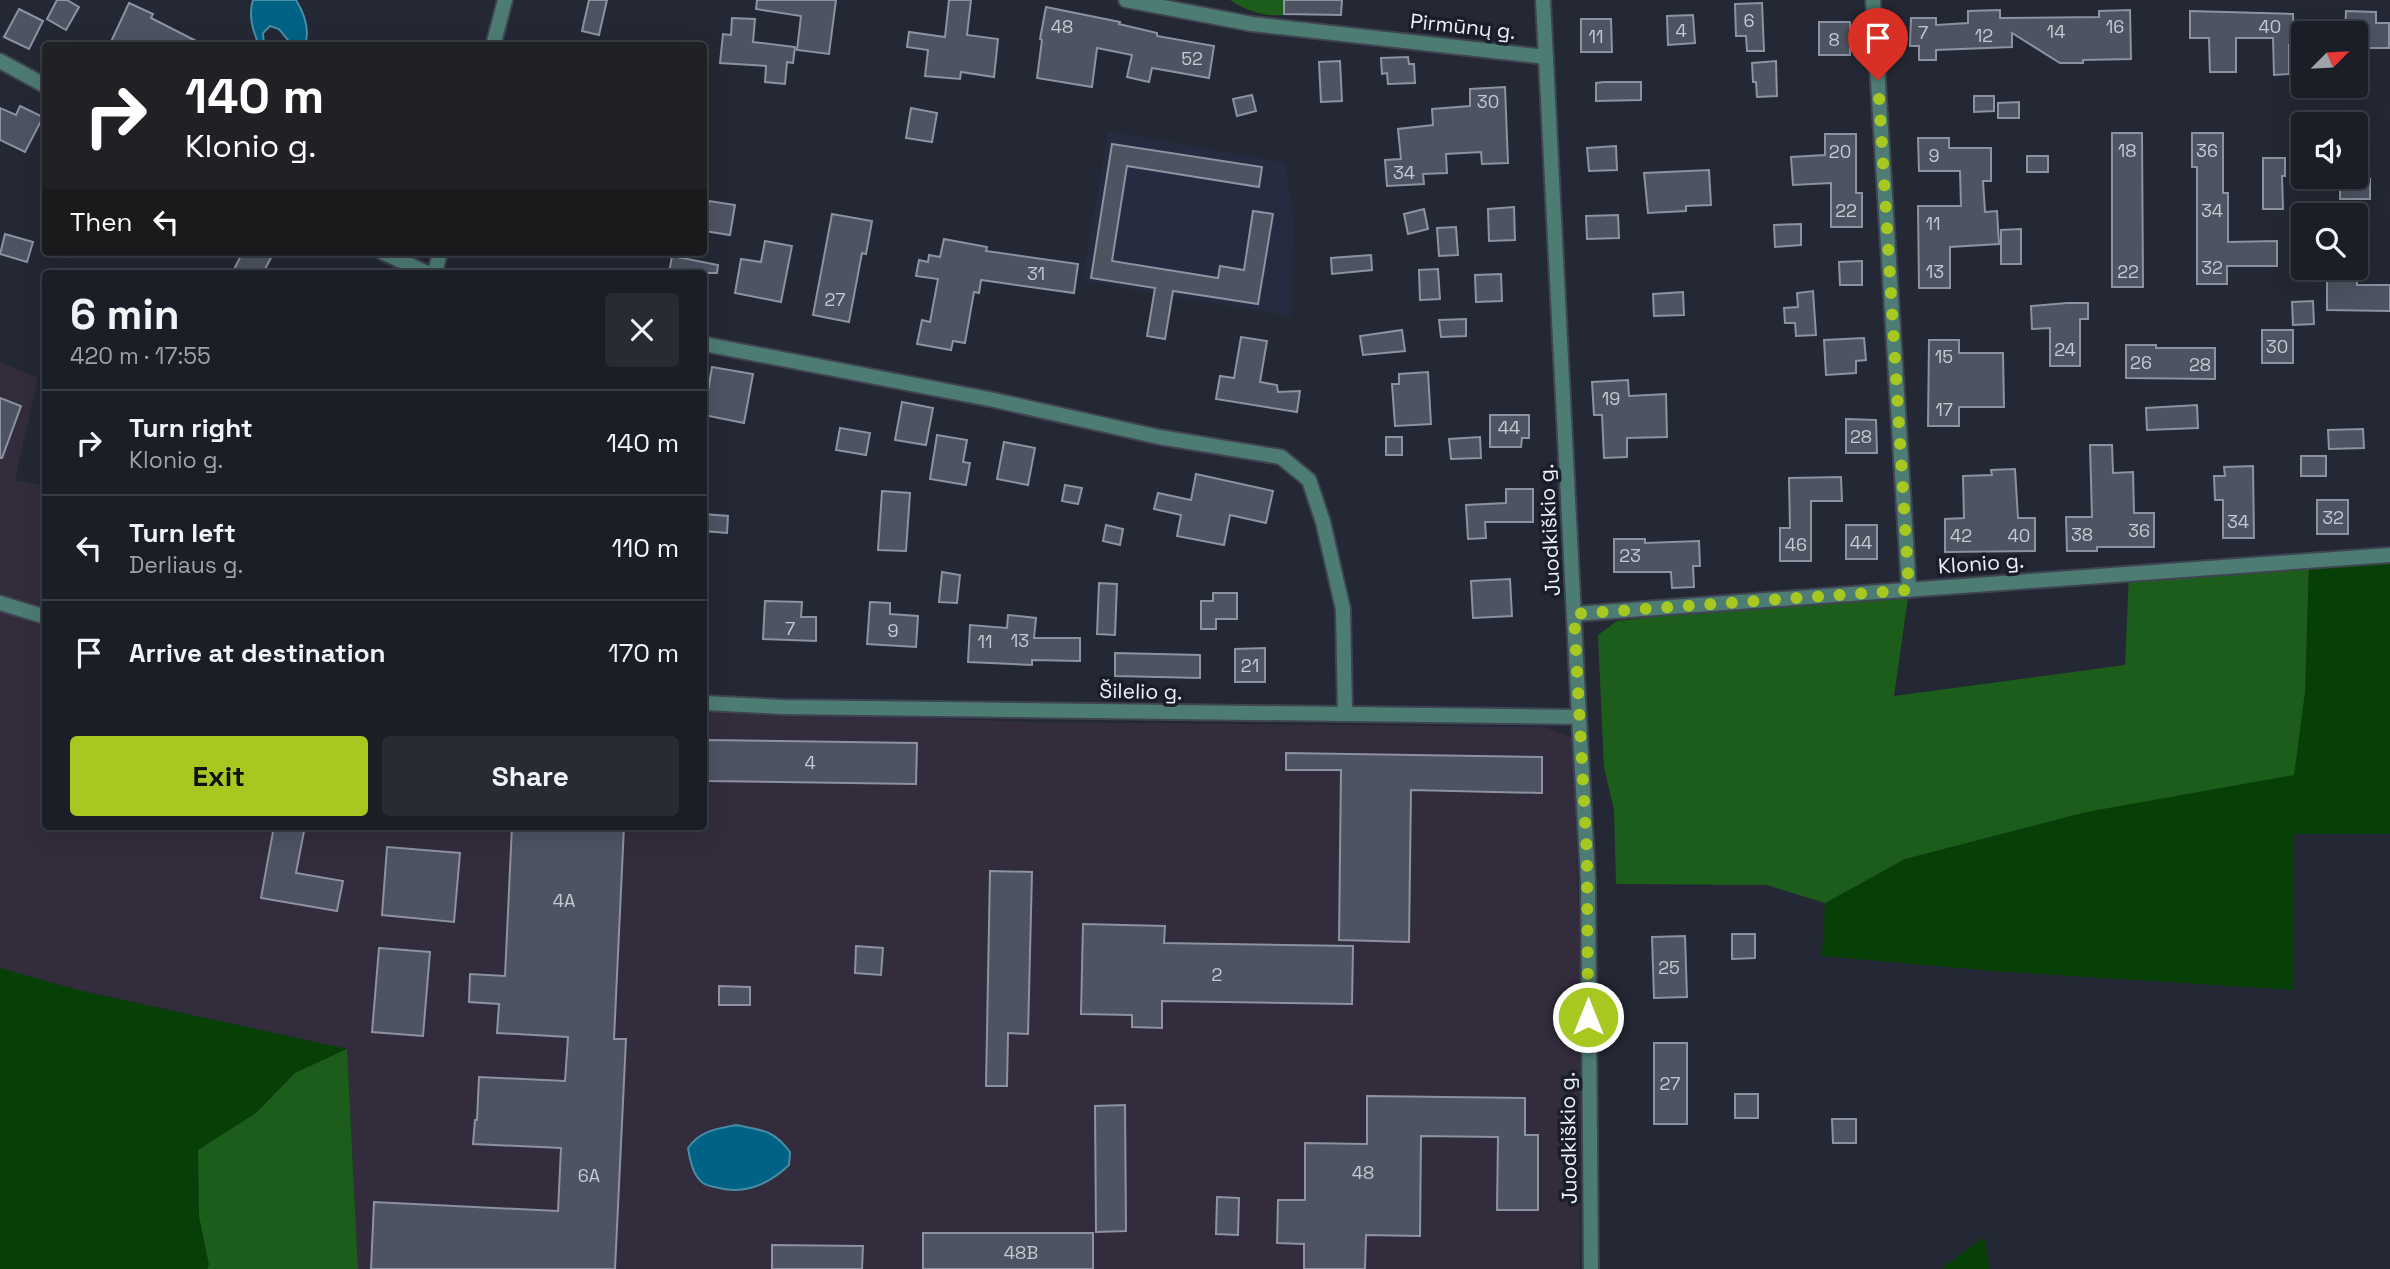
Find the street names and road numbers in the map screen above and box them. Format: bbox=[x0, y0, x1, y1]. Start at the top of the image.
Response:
street label: Pirmūnų g. bbox=[1409, 7, 1517, 45]
street label: Juodkiškio g. bbox=[1532, 463, 1566, 597]
street label: Klonio g. bbox=[1937, 547, 2025, 579]
street label: Šilelio g. bbox=[1099, 677, 1183, 705]
street label: Juodkiškio g. bbox=[1553, 1072, 1583, 1204]

